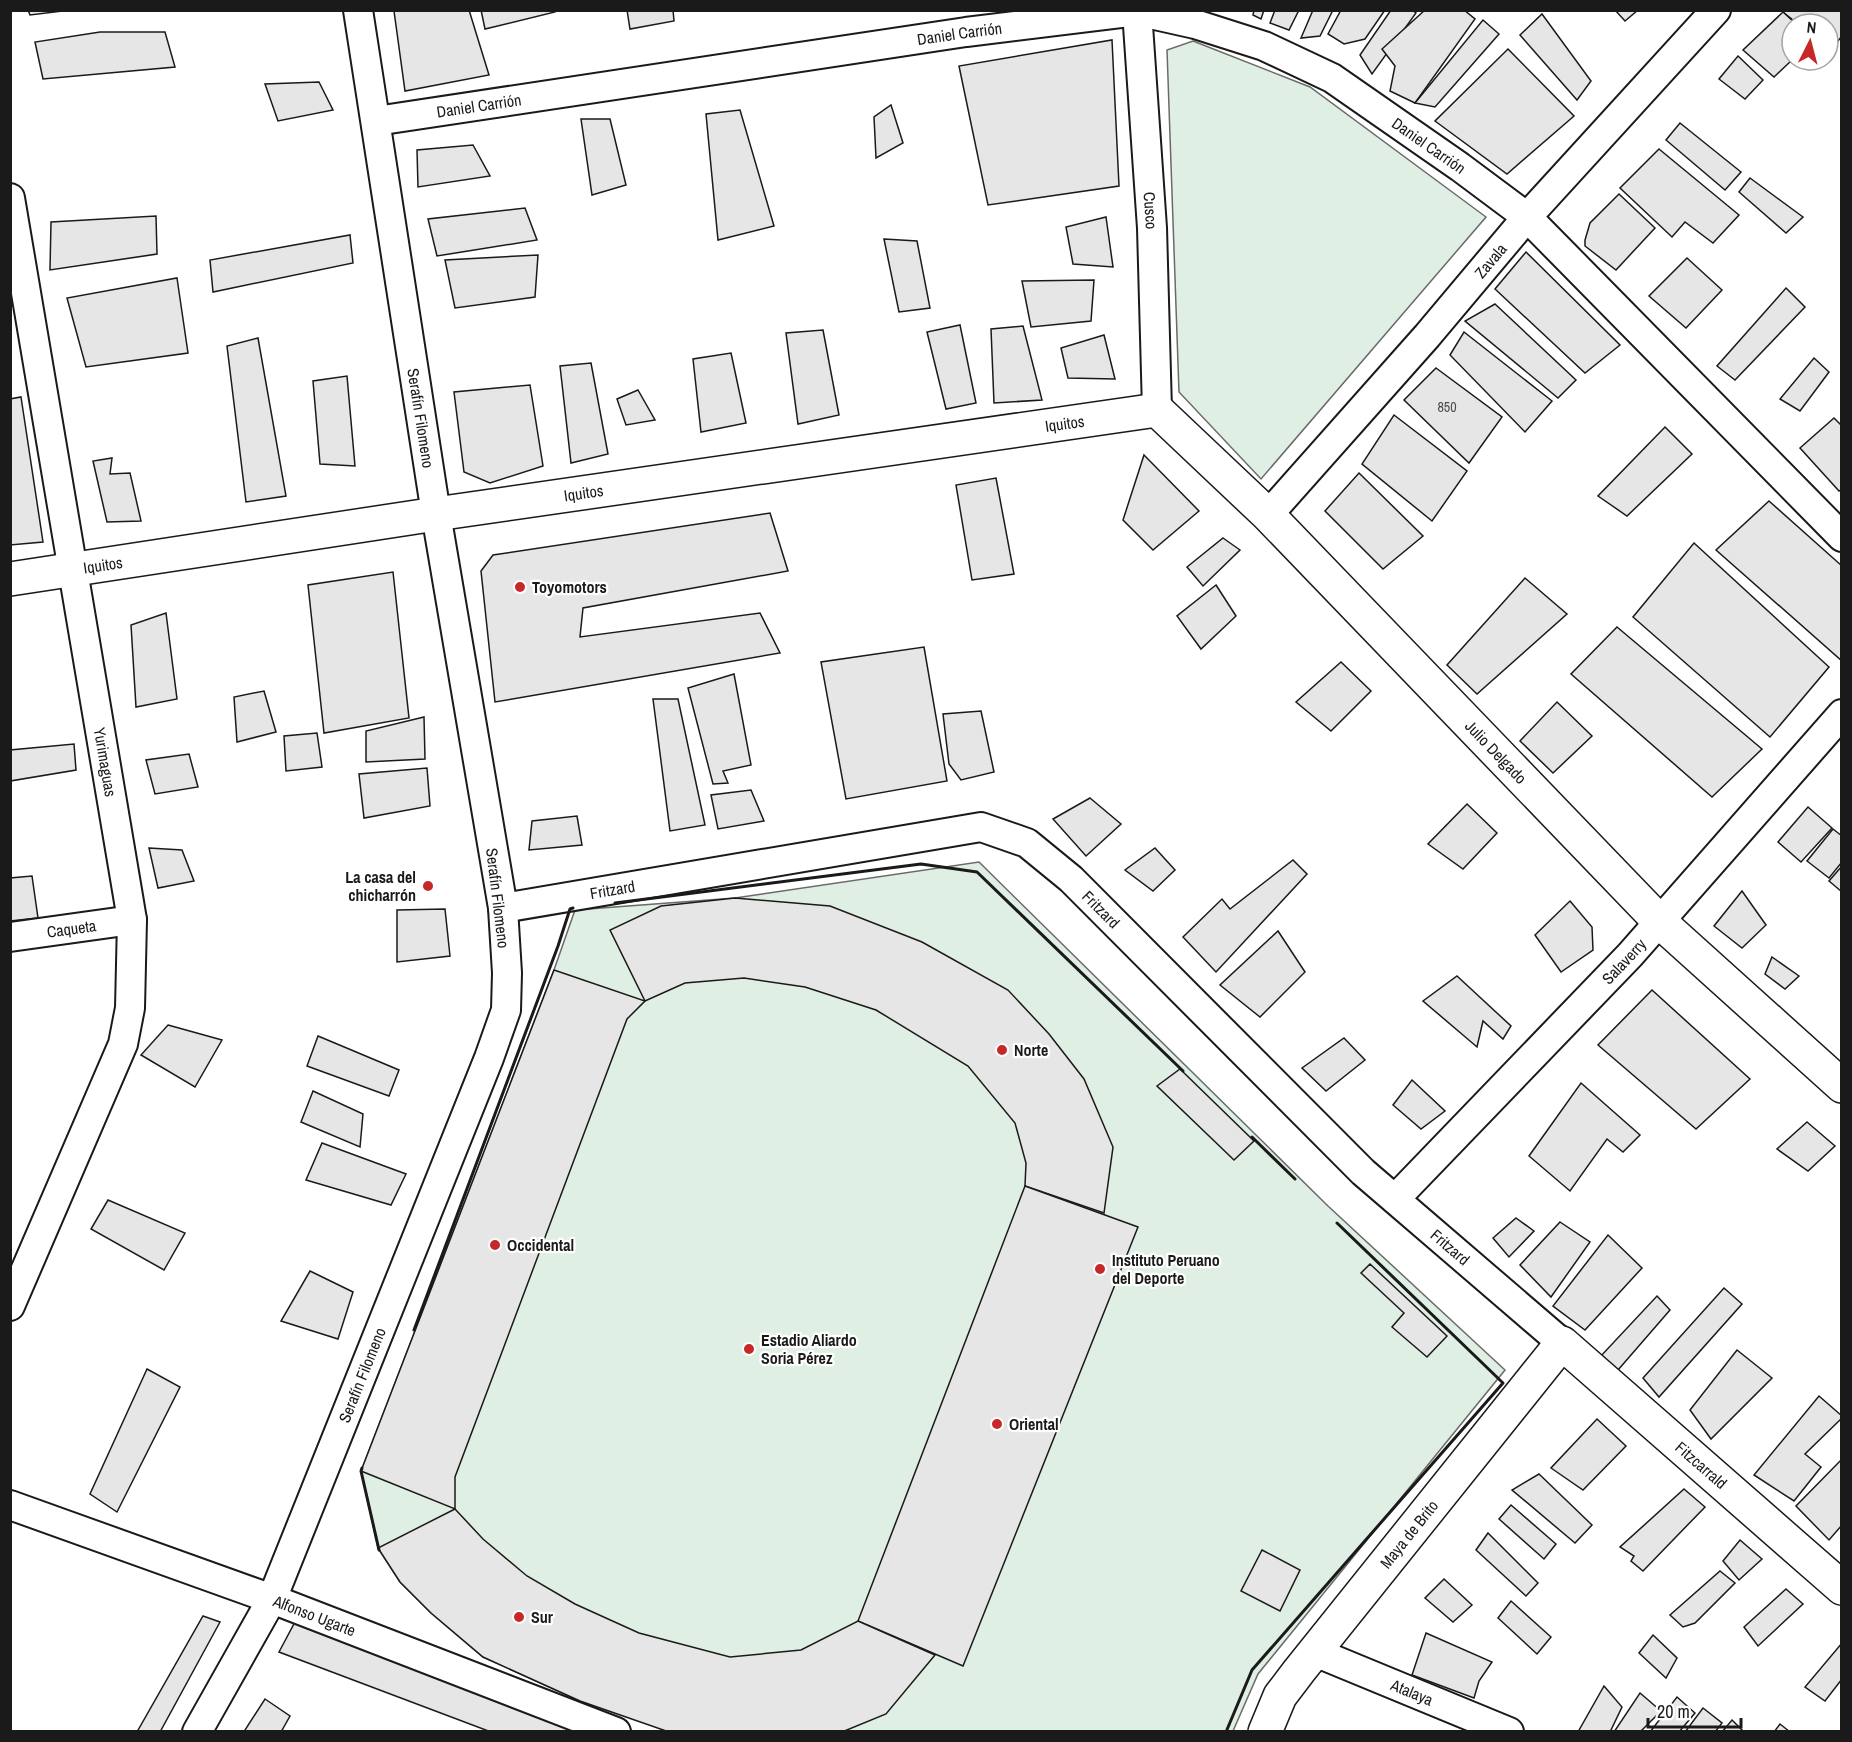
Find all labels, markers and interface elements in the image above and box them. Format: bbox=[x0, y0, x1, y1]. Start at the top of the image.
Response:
north arrow bbox=[1780, 12, 1840, 72]
text: N bbox=[1806, 16, 1817, 39]
street label: Daniel Carrión bbox=[916, 17, 1003, 50]
street label: Daniel Carrión bbox=[435, 88, 523, 123]
street label: Daniel Carrión bbox=[1388, 112, 1470, 179]
street label: Cusco bbox=[1139, 191, 1163, 230]
street label: Zavala bbox=[1469, 238, 1512, 283]
street label: Serafín Filomeno bbox=[402, 367, 440, 469]
house number: 850 bbox=[1437, 398, 1457, 416]
street label: Iquitos bbox=[1043, 410, 1086, 437]
street label: Iquitos bbox=[562, 479, 605, 506]
street label: Iquitos bbox=[82, 551, 124, 579]
place label: Toyomotors bbox=[532, 576, 607, 598]
marker: Toyomotors bbox=[513, 580, 527, 594]
street label: Julio Delgado bbox=[1460, 715, 1532, 788]
street label: Yurimaguas bbox=[89, 726, 122, 798]
street label: Serafín Filomeno bbox=[481, 847, 515, 949]
place label: La casa del chicharrón bbox=[345, 866, 416, 906]
street label: Fritzard bbox=[588, 875, 637, 904]
marker: La casa del chicharrón bbox=[421, 879, 435, 893]
street label: Fritzard bbox=[1077, 885, 1125, 933]
street label: Caqueta bbox=[45, 914, 98, 943]
street label: Salaverry bbox=[1597, 933, 1651, 989]
place label: Norte bbox=[1014, 1039, 1048, 1061]
marker: Norte bbox=[995, 1043, 1009, 1057]
street label: Fritzard bbox=[1426, 1224, 1475, 1270]
place label: Occidental bbox=[507, 1234, 574, 1256]
marker: Occidental bbox=[488, 1238, 502, 1252]
place label: Instituto Peruano del Deporte bbox=[1112, 1249, 1220, 1289]
marker: Instituto Peruano del Deporte bbox=[1093, 1262, 1107, 1276]
street label: Serafín Filomeno bbox=[333, 1324, 391, 1426]
place label: Estadio Aliardo Soria Pérez bbox=[761, 1329, 857, 1369]
marker: Estadio Aliardo Soria Pérez bbox=[742, 1342, 756, 1356]
place label: Oriental bbox=[1009, 1413, 1059, 1435]
marker: Oriental bbox=[990, 1417, 1004, 1431]
street label: Fitzcarrald bbox=[1671, 1436, 1732, 1494]
street label: Maya de Brito bbox=[1375, 1495, 1443, 1573]
street label: Alfonso Ugarte bbox=[269, 1589, 359, 1641]
place label: Sur bbox=[531, 1606, 554, 1628]
marker: Sur bbox=[512, 1610, 526, 1624]
street label: Atalaya bbox=[1387, 1673, 1437, 1711]
scale bar bbox=[1648, 1691, 1741, 1729]
text: 20 m bbox=[1657, 1699, 1690, 1724]

